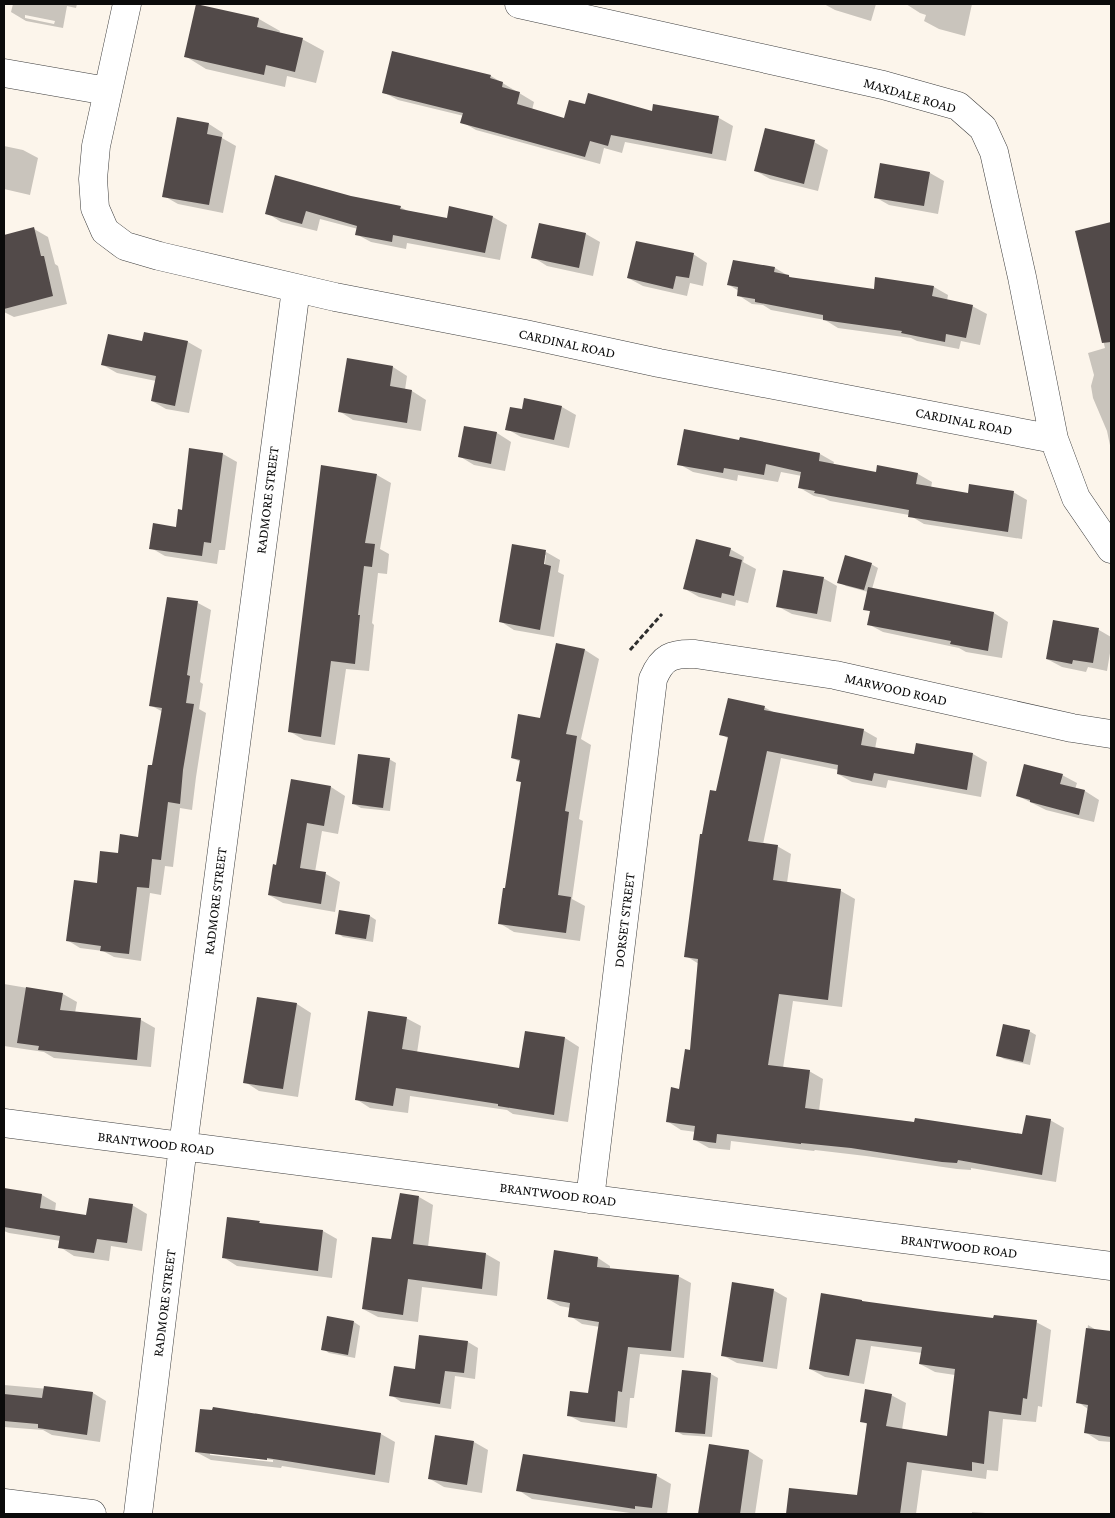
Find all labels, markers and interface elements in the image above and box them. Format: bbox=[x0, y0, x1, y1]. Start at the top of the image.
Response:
street label: MAXDALE ROAD bbox=[862, 74, 958, 116]
street label: CARDINAL ROAD bbox=[517, 325, 617, 361]
street label: CARDINAL ROAD bbox=[914, 404, 1014, 438]
street label: RADMORE STREET bbox=[252, 445, 282, 555]
street label: MARWOOD ROAD bbox=[843, 669, 949, 709]
street label: RADMORE STREET bbox=[200, 846, 230, 956]
street label: DORSET STREET bbox=[610, 871, 638, 968]
street label: BRANTWOOD ROAD bbox=[97, 1128, 215, 1158]
street label: BRANTWOOD ROAD bbox=[499, 1179, 617, 1209]
street label: BRANTWOOD ROAD bbox=[900, 1231, 1018, 1261]
street label: RADMORE STREET bbox=[149, 1248, 179, 1358]

